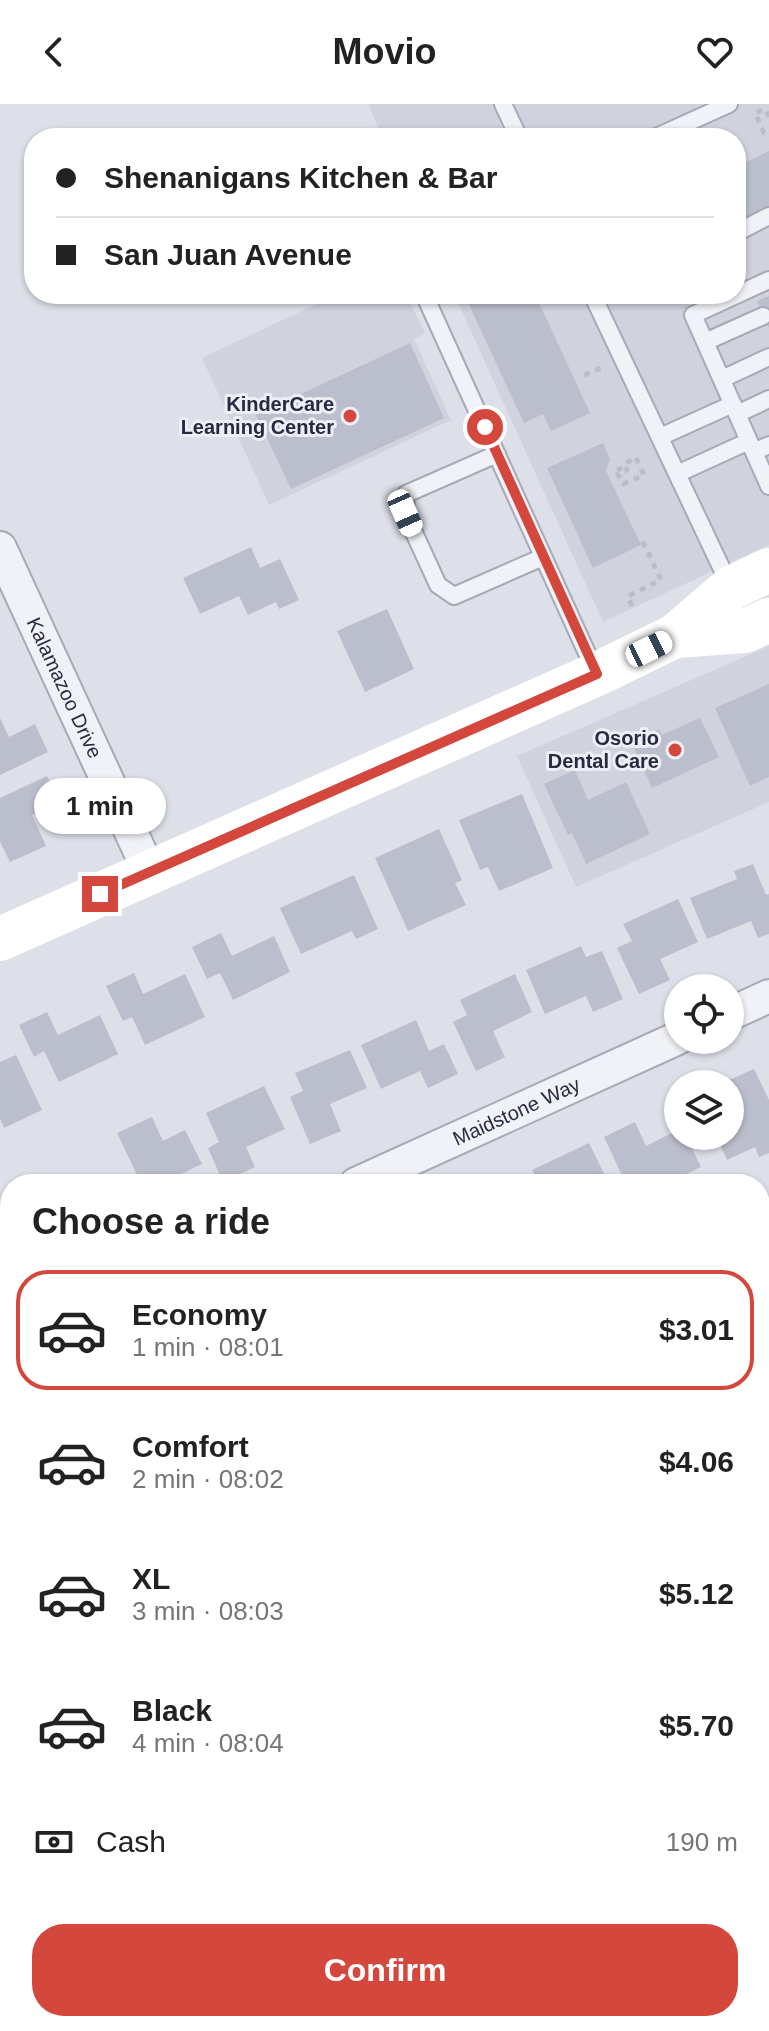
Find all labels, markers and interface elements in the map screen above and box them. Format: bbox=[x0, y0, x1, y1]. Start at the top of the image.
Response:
icon: back bbox=[32, 30, 76, 74]
icon: heart bbox=[693, 30, 737, 74]
text: Movio bbox=[333, 31, 437, 72]
text: Shenanigans Kitchen & Bar bbox=[104, 161, 497, 194]
text: San Juan Avenue bbox=[104, 238, 352, 271]
place label: KinderCare Learning Center bbox=[181, 393, 334, 438]
marker: KinderCare Learning Center bbox=[341, 407, 359, 425]
route start bbox=[467, 409, 503, 445]
car bbox=[384, 486, 426, 540]
street label: Kalamazoo Drive bbox=[23, 614, 106, 762]
car bbox=[622, 628, 676, 670]
place label: Osorio Dental Care bbox=[548, 727, 659, 772]
marker: Osorio Dental Care bbox=[666, 741, 684, 759]
callout: 1 min bbox=[34, 778, 166, 834]
text: 1 min bbox=[66, 791, 134, 821]
route end bbox=[82, 876, 118, 912]
map controls bbox=[664, 974, 744, 1150]
button: locate bbox=[664, 974, 744, 1054]
button: layers bbox=[664, 1070, 744, 1150]
street label: Maidstone Way bbox=[449, 1073, 583, 1150]
text: Choose a ride bbox=[32, 1201, 270, 1242]
icon: car bbox=[36, 1294, 108, 1366]
text: Economy bbox=[132, 1298, 267, 1331]
text: $3.01 bbox=[659, 1313, 734, 1346]
text: 1 min · 08:01 bbox=[132, 1332, 284, 1362]
icon: car bbox=[36, 1426, 108, 1498]
text: Comfort bbox=[132, 1430, 249, 1463]
text: $4.06 bbox=[659, 1445, 734, 1478]
text: 2 min · 08:02 bbox=[132, 1464, 284, 1494]
icon: car bbox=[36, 1558, 108, 1630]
text: XL bbox=[132, 1562, 170, 1595]
text: $5.12 bbox=[659, 1577, 734, 1610]
text: 3 min · 08:03 bbox=[132, 1596, 284, 1626]
icon: car bbox=[36, 1690, 108, 1762]
text: Black bbox=[132, 1694, 212, 1727]
text: $5.70 bbox=[659, 1709, 734, 1742]
text: 4 min · 08:04 bbox=[132, 1728, 284, 1758]
icon: cash bbox=[32, 1820, 76, 1864]
text: Cash bbox=[96, 1825, 166, 1858]
text: 190 m bbox=[666, 1827, 738, 1857]
button: Confirm bbox=[32, 1924, 738, 2016]

